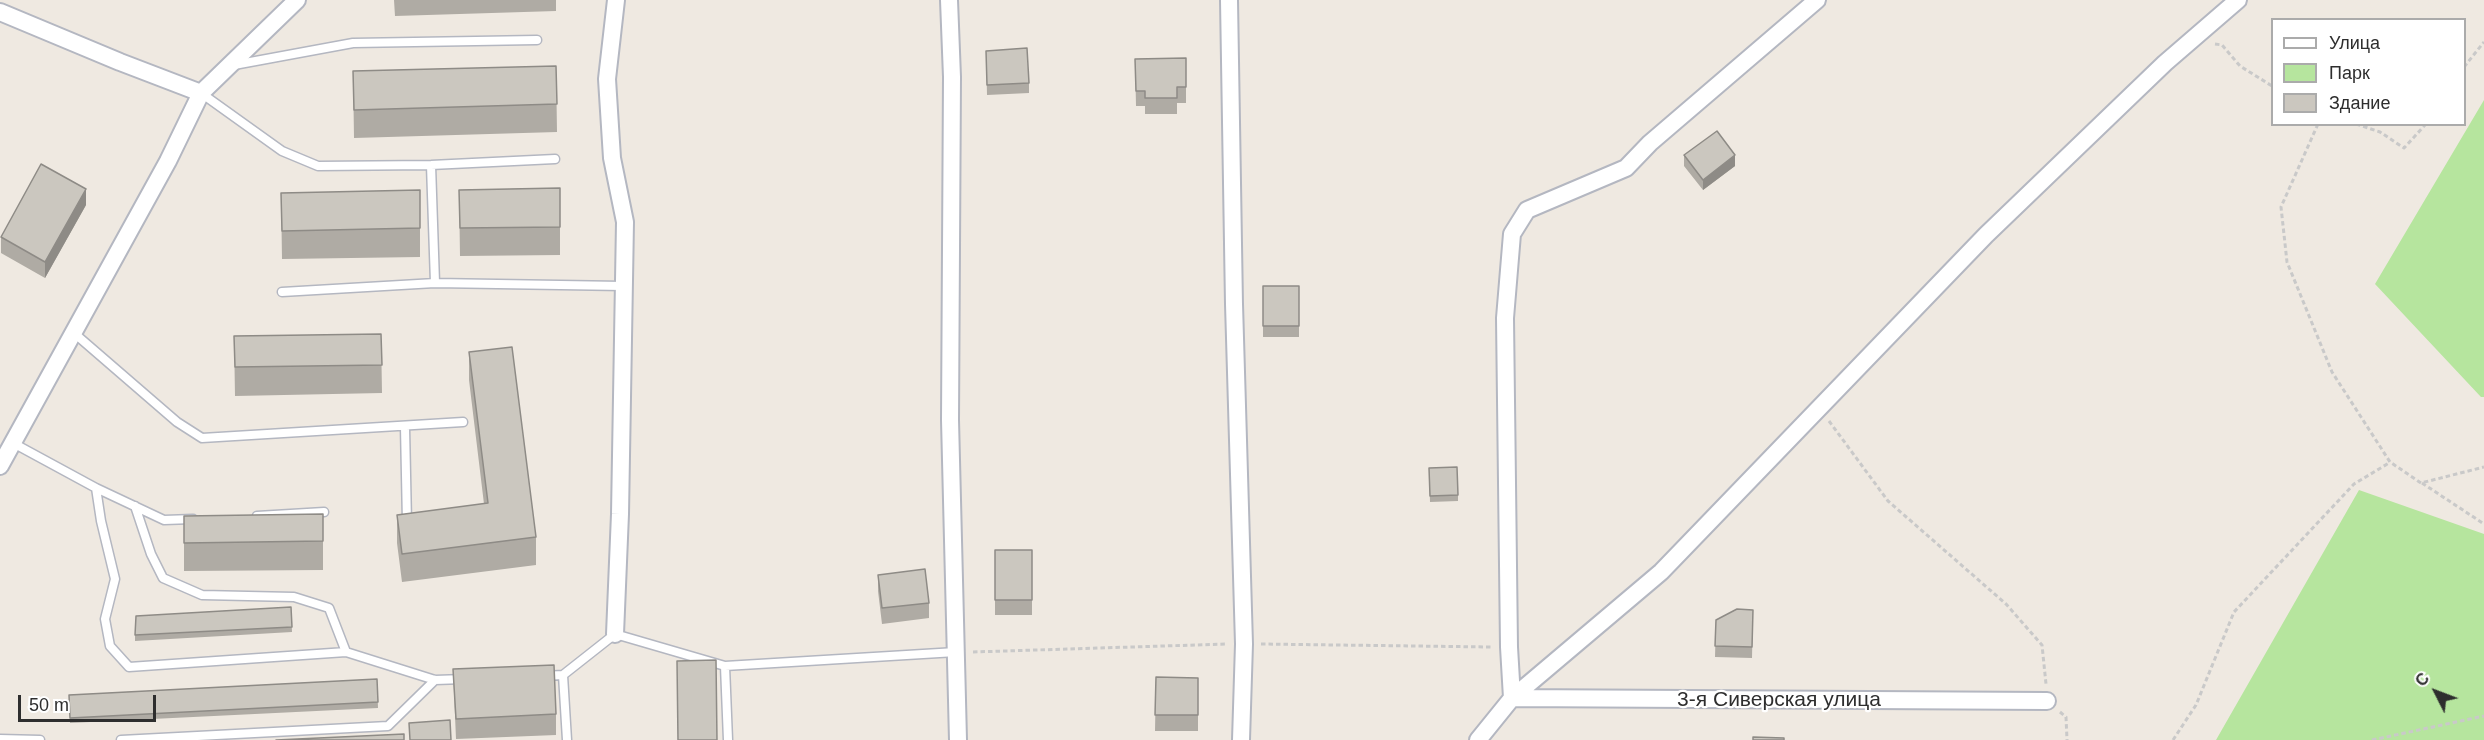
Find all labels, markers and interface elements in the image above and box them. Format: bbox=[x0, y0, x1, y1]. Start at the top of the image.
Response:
legend bbox=[2271, 18, 2466, 126]
text: Улица bbox=[2329, 33, 2380, 53]
text: Парк bbox=[2329, 63, 2370, 83]
text: Здание bbox=[2329, 93, 2390, 113]
north arrow bbox=[2406, 662, 2466, 722]
text: С bbox=[2412, 670, 2432, 690]
scale bar bbox=[21, 683, 159, 721]
street label: 3-я Сиверская улица bbox=[1677, 687, 1881, 713]
text: 50 m bbox=[29, 695, 69, 715]

